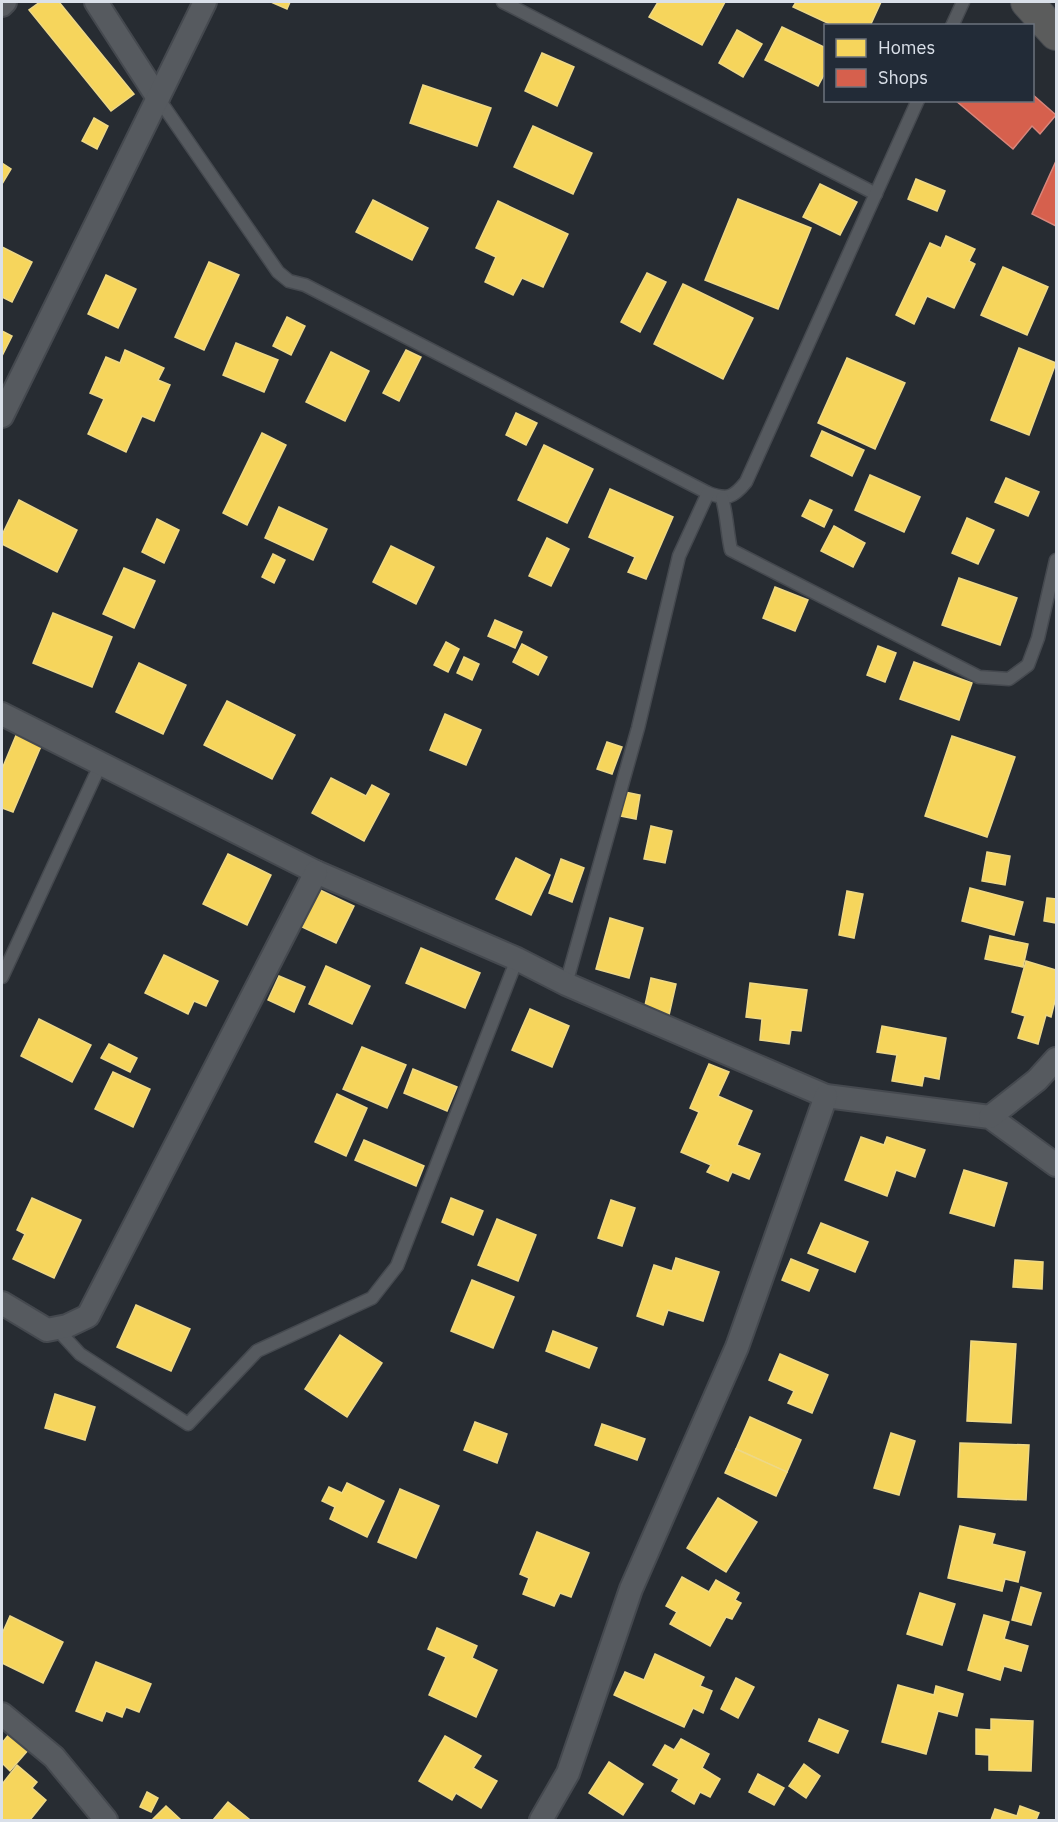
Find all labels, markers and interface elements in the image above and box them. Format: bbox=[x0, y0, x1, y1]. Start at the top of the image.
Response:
legend bbox=[824, 24, 1034, 102]
text: Homes bbox=[878, 36, 935, 59]
text: Shops bbox=[878, 66, 928, 89]

